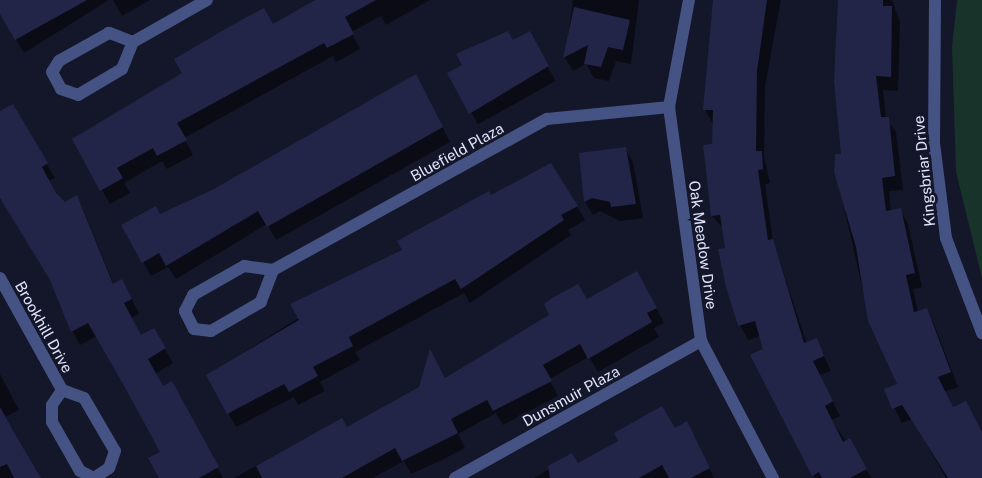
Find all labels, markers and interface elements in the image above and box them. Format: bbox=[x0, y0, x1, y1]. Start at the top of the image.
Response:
street label: Kingsbriar Drive bbox=[909, 115, 939, 227]
street label: Bluefield Plaza bbox=[407, 119, 507, 185]
street label: Oak Meadow Drive bbox=[685, 180, 721, 310]
street label: Brookhill Drive bbox=[11, 278, 77, 376]
street label: Dunsmuir Plaza bbox=[519, 362, 623, 430]

